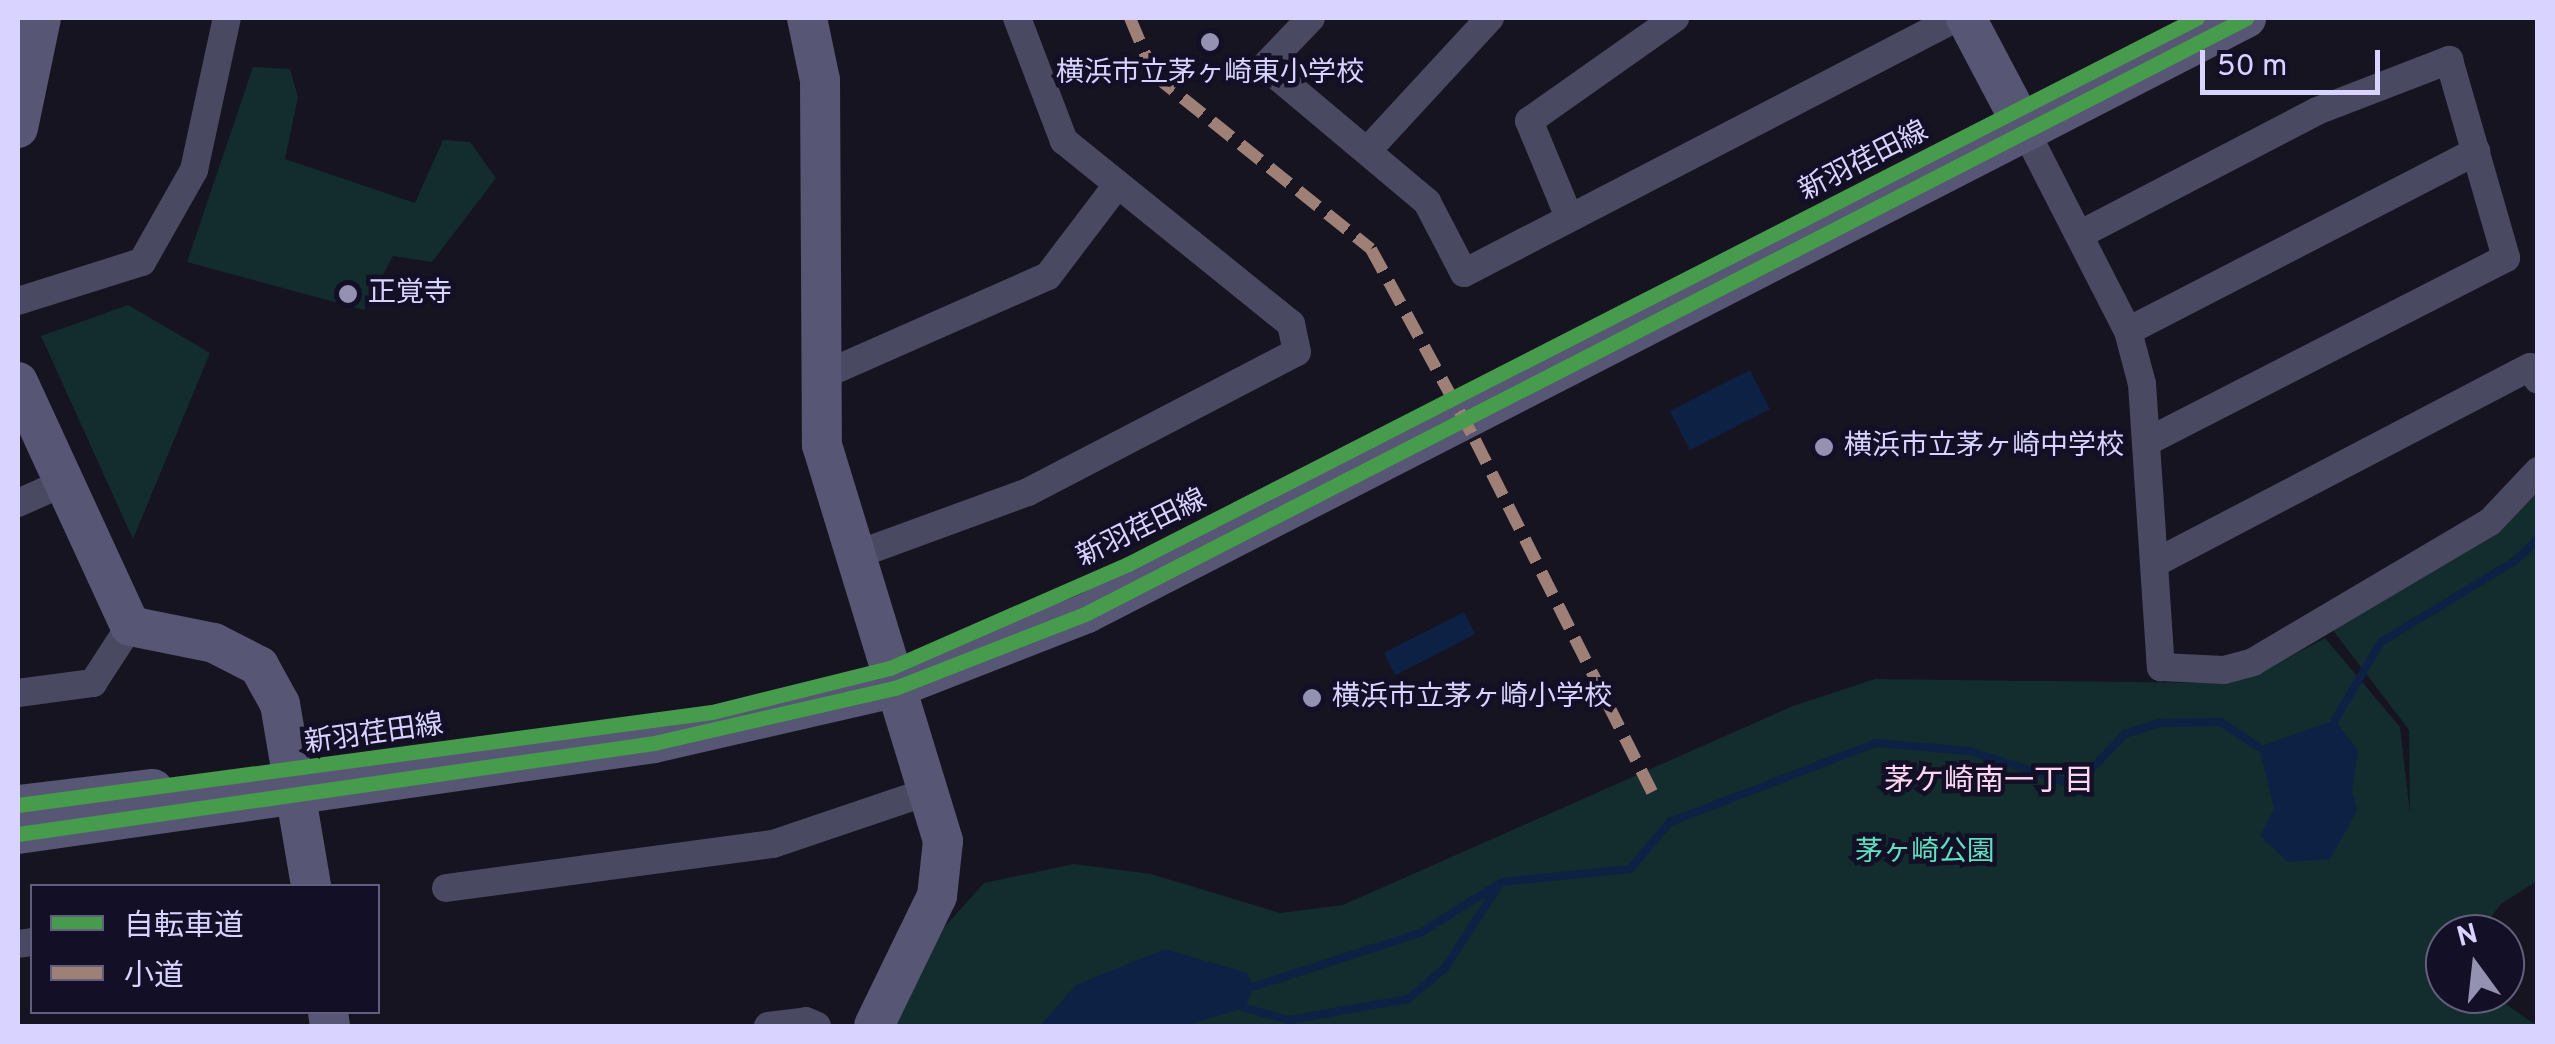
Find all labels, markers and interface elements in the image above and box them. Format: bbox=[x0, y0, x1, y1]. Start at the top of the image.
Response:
scale bar bbox=[2205, 30, 2385, 92]
marker: 横浜市立茅ヶ崎東小学校 bbox=[1199, 31, 1221, 53]
text: 50 m bbox=[2217, 49, 2287, 86]
place label: 横浜市立茅ヶ崎東小学校 bbox=[1056, 57, 1364, 91]
street label: 新羽荏田線 bbox=[1794, 115, 1934, 209]
place label: 正覚寺 bbox=[368, 277, 452, 311]
marker: 正覚寺 bbox=[337, 283, 359, 305]
place label: 横浜市立茅ヶ崎中学校 bbox=[1844, 430, 2124, 464]
marker: 横浜市立茅ヶ崎中学校 bbox=[1813, 436, 1835, 458]
street label: 新羽荏田線 bbox=[1072, 483, 1212, 575]
place label: 横浜市立茅ヶ崎小学校 bbox=[1332, 681, 1612, 715]
marker: 横浜市立茅ヶ崎小学校 bbox=[1301, 687, 1323, 709]
street label: 新羽荏田線 bbox=[302, 709, 446, 761]
district label: 茅ケ崎南一丁目 bbox=[1884, 765, 2094, 801]
park label: 茅ヶ崎公園 bbox=[1855, 836, 1995, 870]
legend bbox=[30, 884, 380, 1014]
text: 自転車道 bbox=[124, 909, 244, 946]
north arrow bbox=[2425, 914, 2525, 1014]
text: N bbox=[2453, 917, 2482, 957]
text: 小道 bbox=[124, 959, 184, 996]

